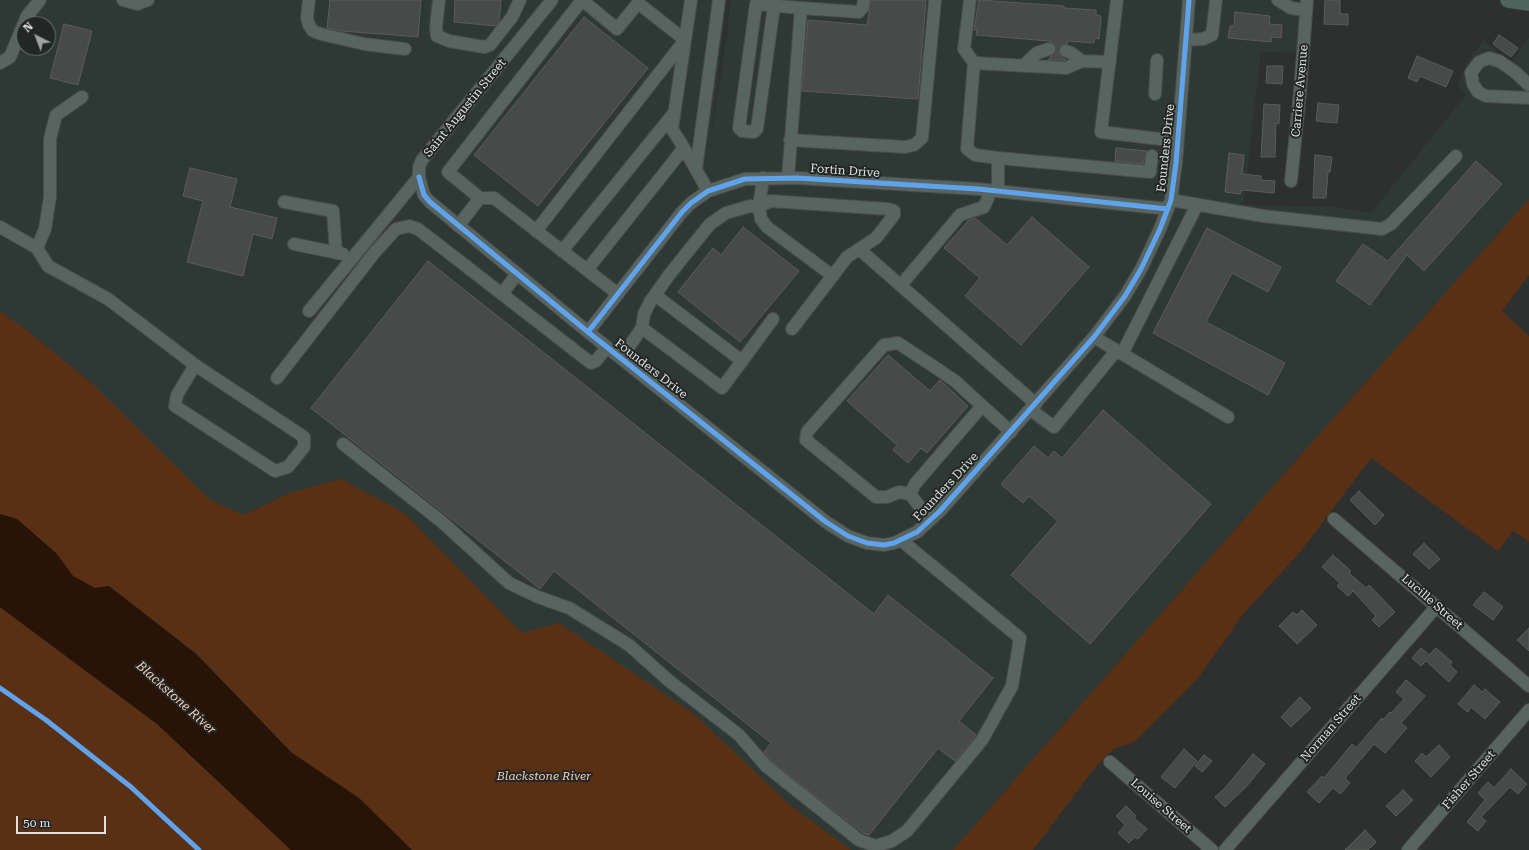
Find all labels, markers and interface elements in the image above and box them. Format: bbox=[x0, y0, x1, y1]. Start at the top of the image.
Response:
north arrow bbox=[16, 16, 56, 56]
text: N bbox=[21, 20, 36, 35]
street label: Carriere Avenue bbox=[1289, 44, 1311, 138]
street label: Saint Augustin Street bbox=[421, 56, 509, 160]
street label: Founders Drive bbox=[1154, 103, 1178, 193]
street label: Fortin Drive bbox=[810, 161, 880, 181]
street label: Founders Drive bbox=[612, 336, 690, 402]
street label: Founders Drive bbox=[911, 450, 981, 524]
street label: Lucille Street bbox=[1398, 571, 1466, 633]
water label: Blackstone River bbox=[133, 658, 219, 738]
street label: Norman Street bbox=[1298, 691, 1364, 765]
street label: Fisher Street bbox=[1439, 748, 1499, 812]
park label: Blackstone River bbox=[497, 769, 591, 783]
street label: Louise Street bbox=[1128, 776, 1194, 836]
scale bar bbox=[18, 808, 108, 834]
text: 50 m bbox=[23, 816, 50, 830]

